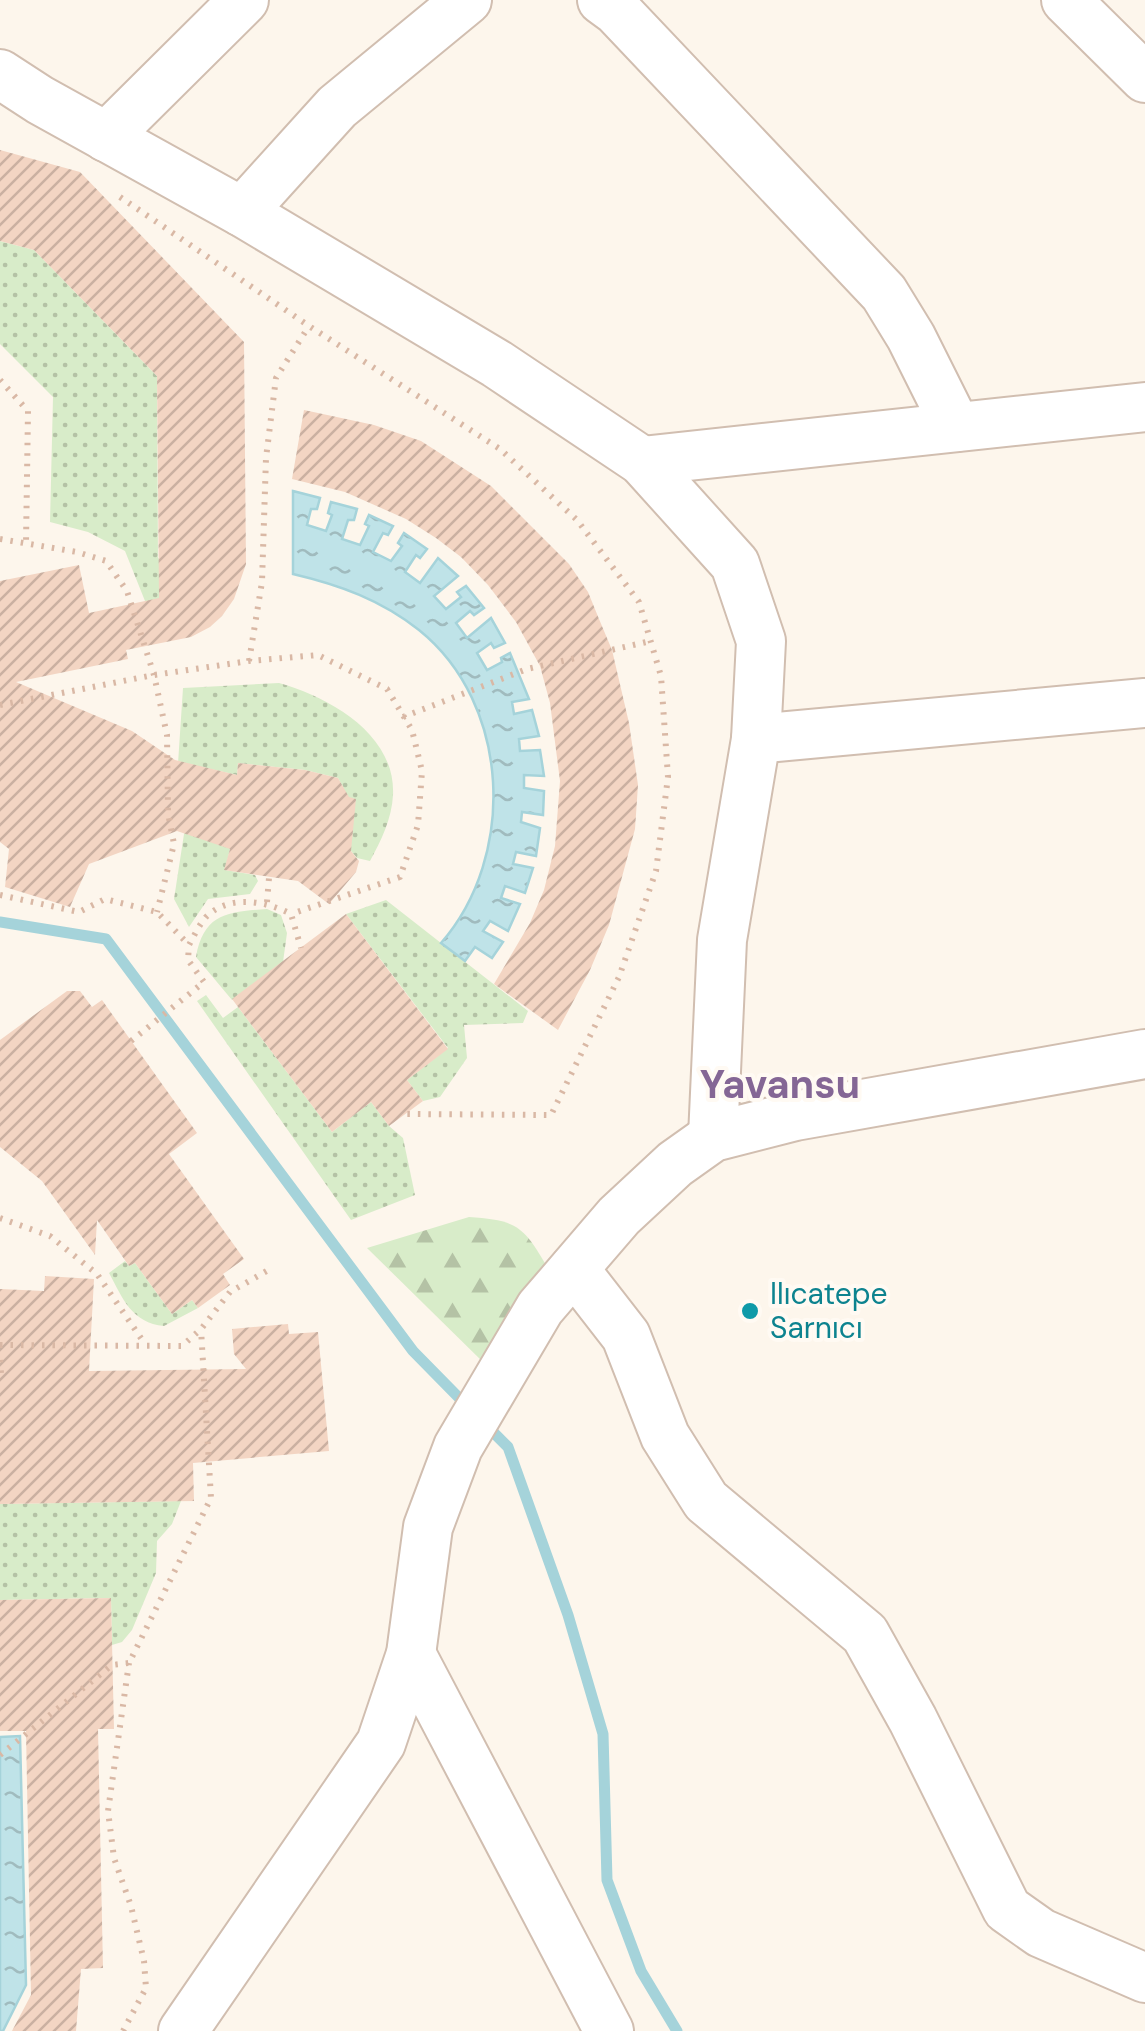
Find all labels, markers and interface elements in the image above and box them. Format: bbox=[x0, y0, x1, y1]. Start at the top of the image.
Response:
district label: Yavansu bbox=[700, 1058, 860, 1110]
place label: Ilıcatepe Sarnıcı bbox=[770, 1274, 888, 1347]
marker: Ilıcatepe Sarnıcı bbox=[739, 1300, 761, 1322]

